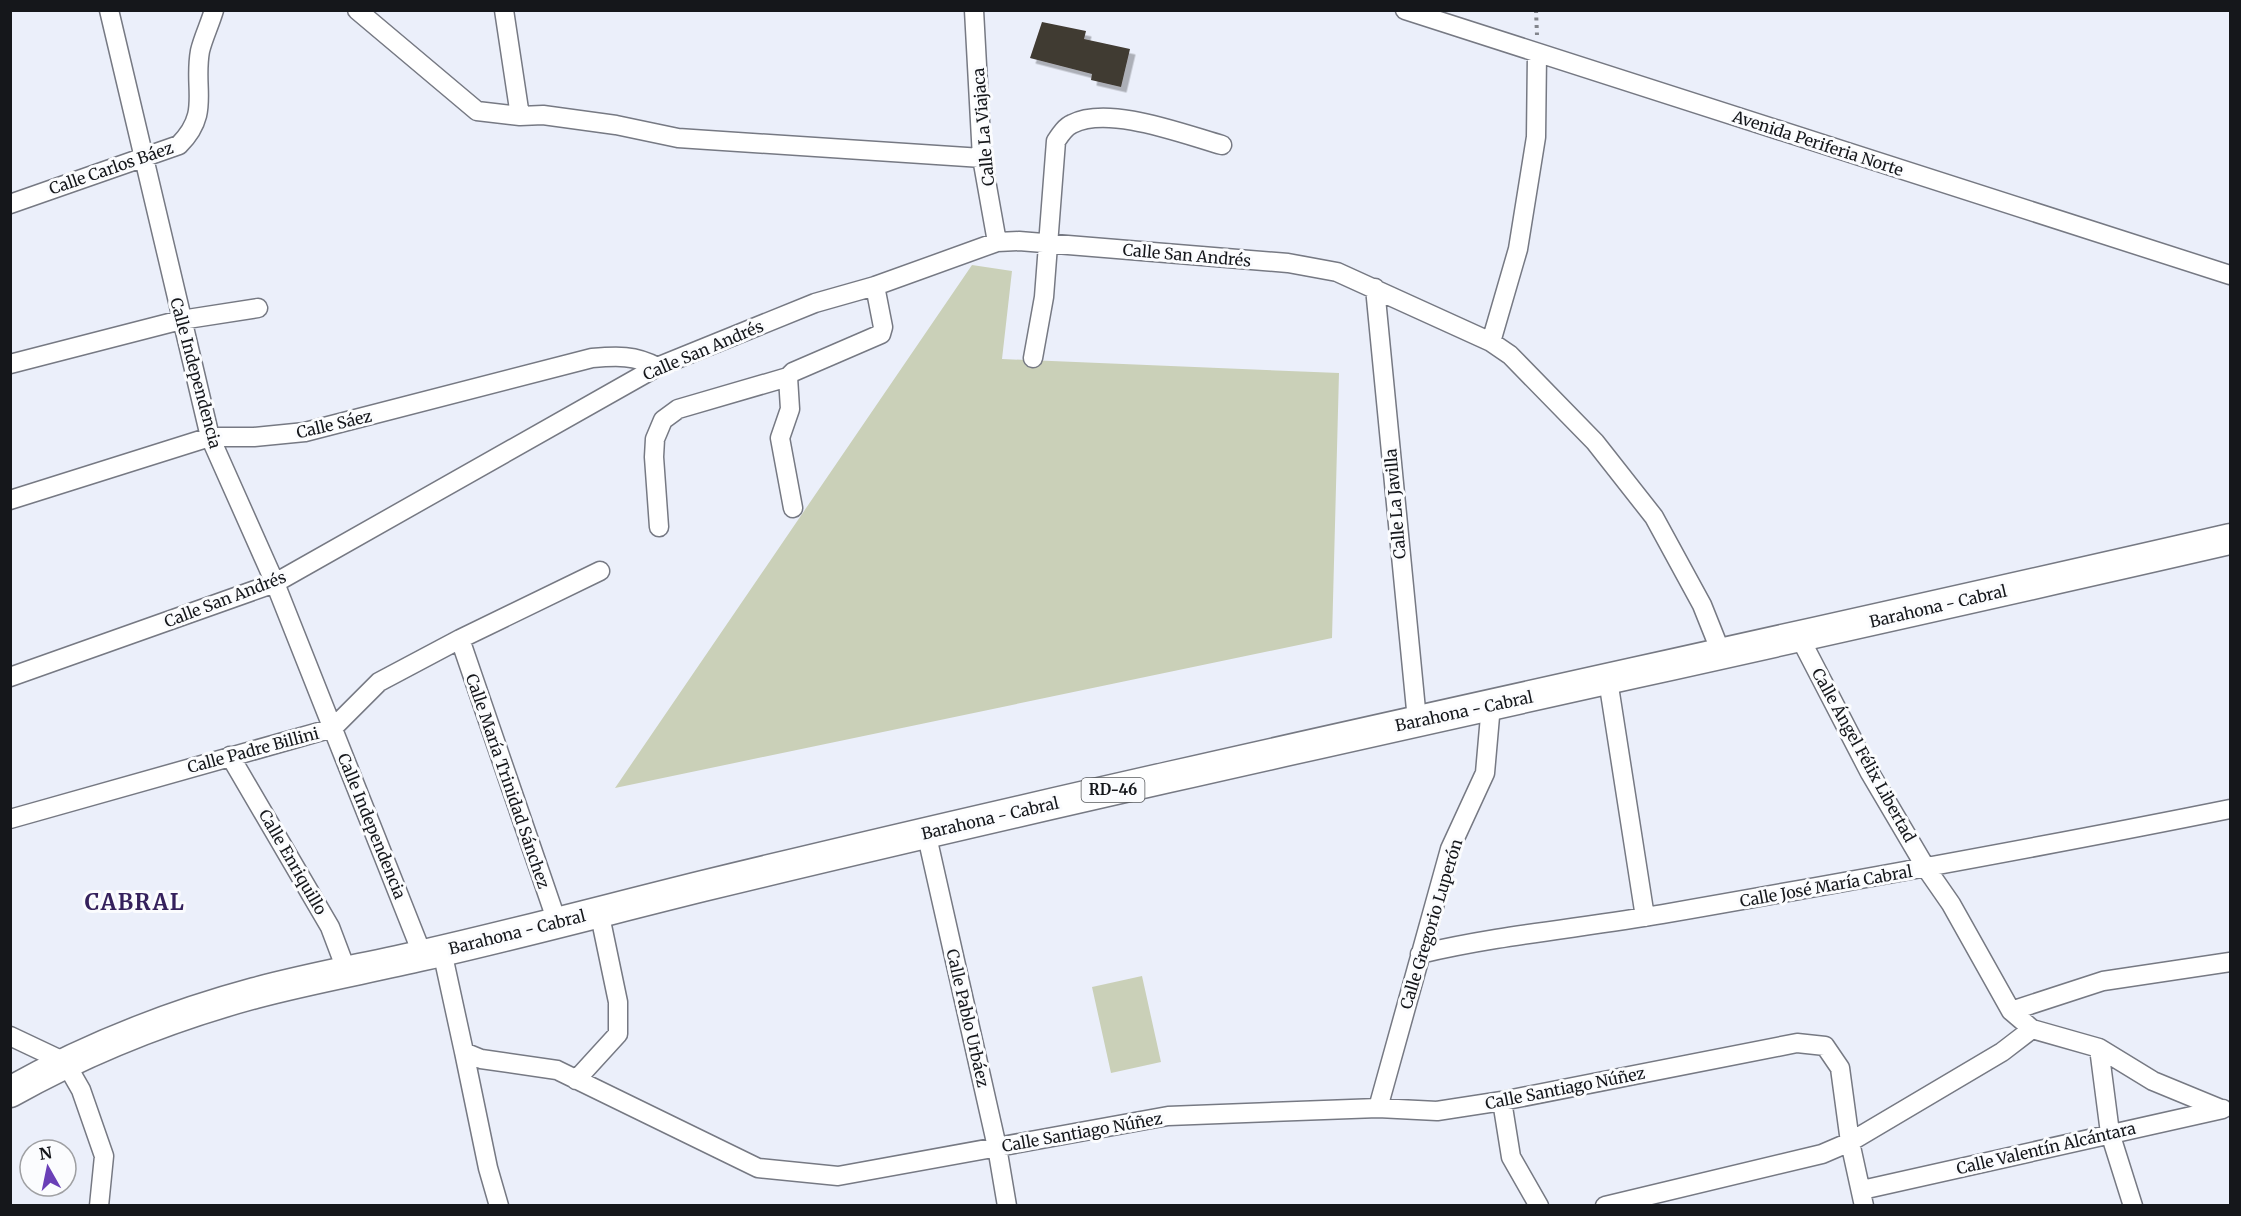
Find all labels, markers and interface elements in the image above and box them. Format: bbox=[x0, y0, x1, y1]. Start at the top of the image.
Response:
street label: Calle La Viajaca bbox=[968, 67, 998, 187]
street label: Avenida Periferia Norte bbox=[1729, 106, 1906, 180]
street label: Calle Carlos Báez bbox=[46, 137, 176, 199]
street label: Calle San Andrés bbox=[1122, 239, 1252, 271]
street label: Calle Independencia bbox=[166, 295, 226, 451]
street label: Calle San Andrés bbox=[640, 316, 766, 384]
street label: Calle Sáez bbox=[294, 406, 374, 442]
street label: Calle La Javilla bbox=[1380, 448, 1410, 560]
street label: Calle San Andrés bbox=[161, 567, 289, 631]
street label: Barahona - Cabral bbox=[1867, 580, 2009, 632]
street label: Calle Ángel Félix Libertad bbox=[1808, 665, 1920, 846]
street label: Calle María Trinidad Sánchez bbox=[462, 671, 554, 891]
street label: Barahona - Cabral bbox=[1393, 687, 1535, 735]
street label: Calle Padre Billini bbox=[185, 723, 321, 777]
street label: Calle Independencia bbox=[334, 750, 411, 902]
road number: RD-46 bbox=[1082, 778, 1144, 802]
street label: Barahona - Cabral bbox=[919, 792, 1061, 844]
street label: Calle Enriquillo bbox=[255, 806, 331, 918]
street label: Calle Gregorio Luperón bbox=[1396, 836, 1467, 1012]
street label: Calle José María Cabral bbox=[1738, 861, 1914, 911]
district label: CABRAL bbox=[85, 888, 185, 916]
street label: Barahona - Cabral bbox=[446, 905, 588, 959]
street label: Calle Pablo Urbáez bbox=[942, 947, 994, 1089]
street label: Calle Santiago Núñez bbox=[1483, 1063, 1647, 1113]
street label: Calle Santiago Núñez bbox=[1000, 1108, 1164, 1156]
street label: Calle Valentín Alcántara bbox=[1954, 1118, 2138, 1178]
north arrow bbox=[18, 1138, 78, 1198]
text: N bbox=[38, 1142, 54, 1164]

